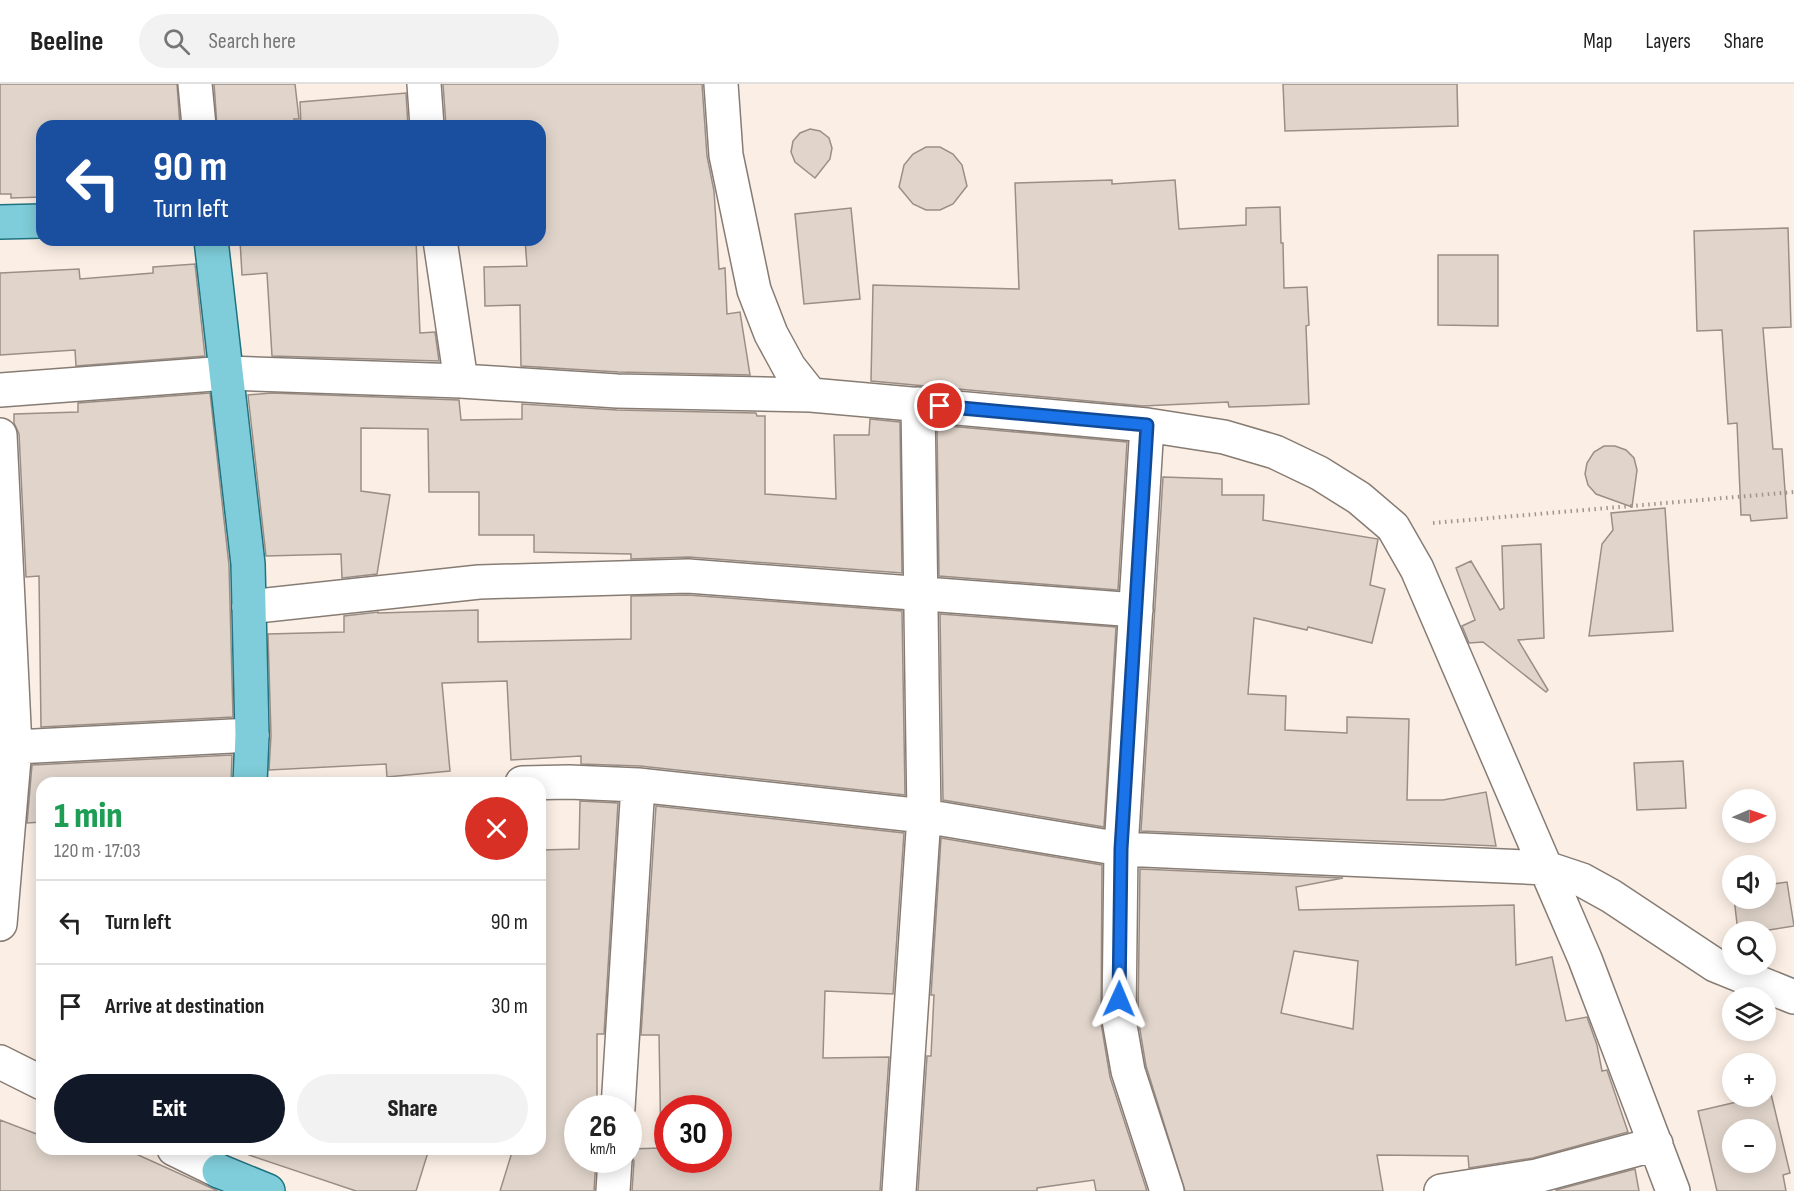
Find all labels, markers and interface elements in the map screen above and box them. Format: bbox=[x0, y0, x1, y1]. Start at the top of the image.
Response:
search box bbox=[139, 14, 559, 68]
text: Beeline bbox=[30, 25, 103, 58]
icon: search bbox=[160, 25, 193, 58]
text: Search here bbox=[208, 28, 296, 55]
text: Map bbox=[1583, 29, 1612, 54]
text: Layers bbox=[1645, 29, 1691, 54]
text: Share bbox=[1724, 29, 1764, 54]
text: 90 m bbox=[153, 142, 227, 193]
icon: left bbox=[54, 144, 132, 222]
text: Turn left bbox=[153, 193, 229, 225]
pin bbox=[914, 380, 965, 431]
icon: arrive bbox=[923, 389, 956, 422]
north arrow bbox=[1722, 789, 1776, 843]
map controls bbox=[1722, 789, 1776, 1173]
text: 1 min bbox=[54, 795, 122, 838]
button: close bbox=[465, 797, 528, 860]
text: 120 m · 17:03 bbox=[54, 839, 141, 863]
button: sound bbox=[1722, 855, 1776, 909]
icon: left bbox=[54, 906, 87, 939]
text: Turn left bbox=[105, 909, 171, 936]
text: 90 m bbox=[491, 909, 528, 936]
button: search bbox=[1722, 921, 1776, 975]
position arrow bbox=[1087, 967, 1151, 1031]
button: layers bbox=[1722, 987, 1776, 1041]
icon: arrive bbox=[54, 990, 87, 1023]
text: Arrive at destination bbox=[105, 993, 264, 1020]
text: 30 m bbox=[491, 993, 528, 1020]
button: + bbox=[1722, 1053, 1776, 1107]
button: Exit bbox=[54, 1074, 285, 1143]
button: Share bbox=[297, 1074, 528, 1143]
speed limit sign: 30 bbox=[654, 1095, 732, 1173]
text: 26 bbox=[589, 1109, 617, 1145]
button: − bbox=[1722, 1119, 1776, 1173]
text: km/h bbox=[590, 1140, 616, 1159]

